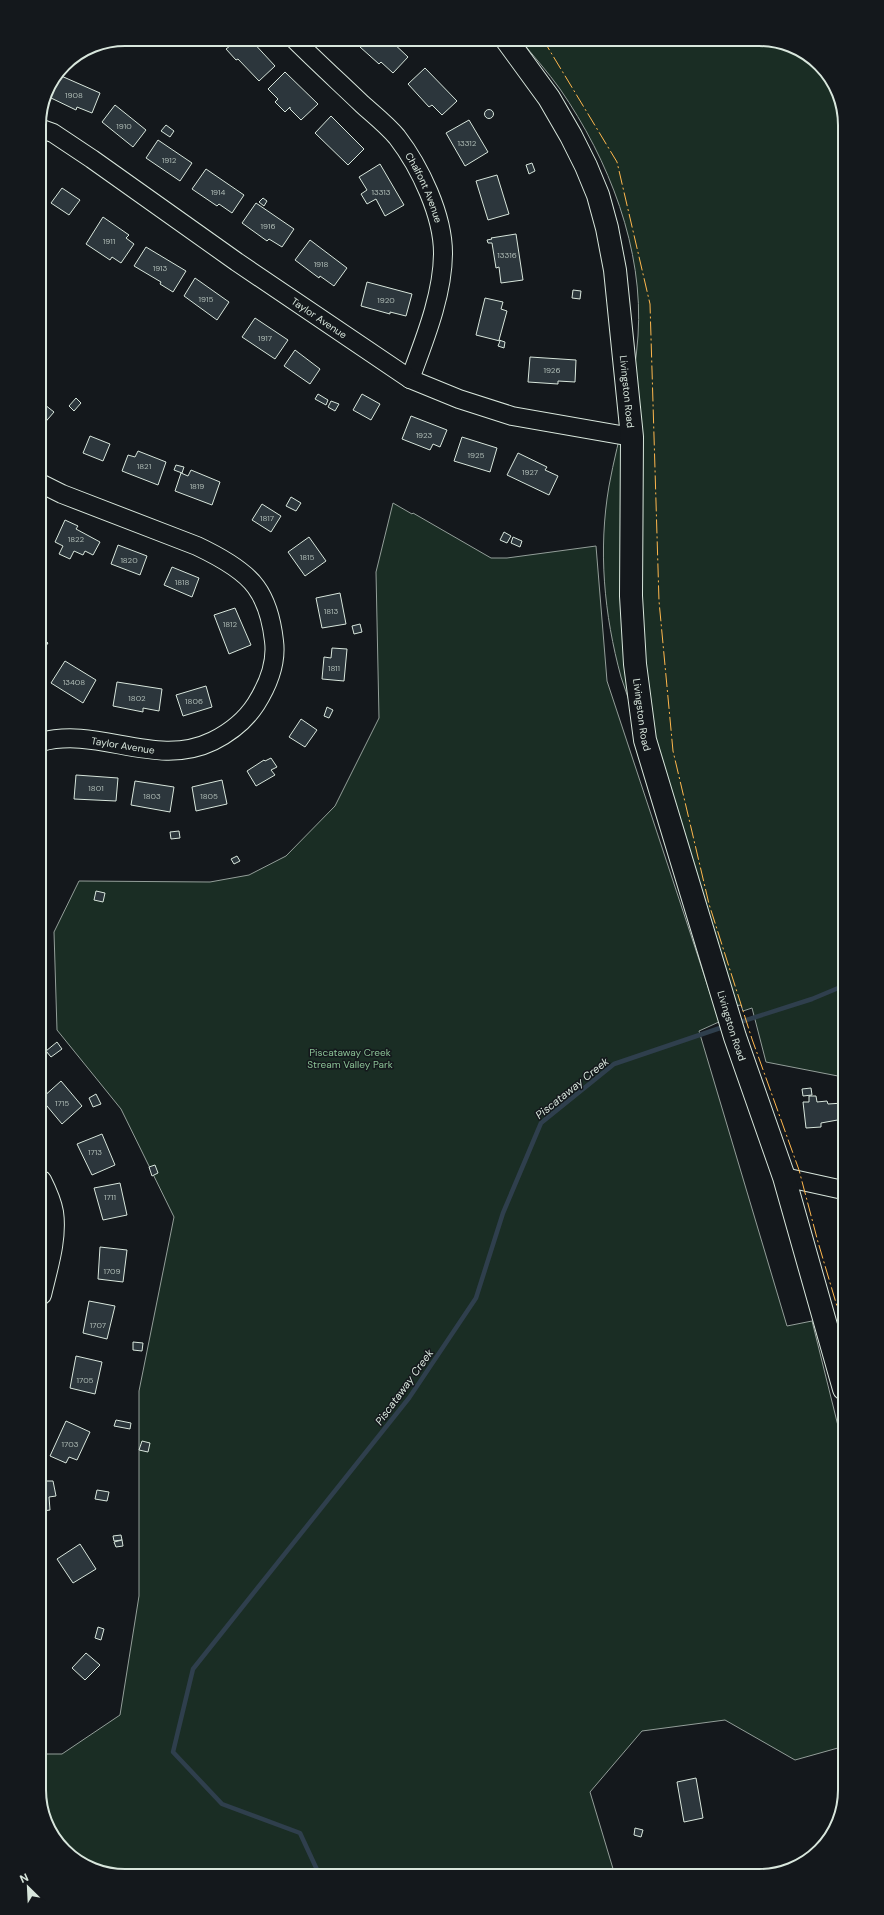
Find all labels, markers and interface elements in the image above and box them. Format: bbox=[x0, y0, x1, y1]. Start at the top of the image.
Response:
house number: 1908 bbox=[65, 90, 83, 100]
house number: 1910 bbox=[116, 121, 132, 131]
house number: 13312 bbox=[458, 138, 477, 148]
street label: Chalfont Avenue bbox=[402, 150, 445, 225]
house number: 1912 bbox=[162, 155, 177, 165]
house number: 1914 bbox=[211, 187, 226, 197]
house number: 13313 bbox=[371, 187, 391, 197]
house number: 1916 bbox=[261, 221, 275, 231]
house number: 1911 bbox=[103, 236, 115, 246]
house number: 13316 bbox=[497, 250, 517, 260]
house number: 1918 bbox=[314, 259, 329, 269]
house number: 1913 bbox=[153, 263, 168, 273]
house number: 1915 bbox=[199, 294, 213, 304]
street label: Taylor Avenue bbox=[289, 295, 350, 342]
house number: 1920 bbox=[377, 295, 395, 305]
house number: 1917 bbox=[258, 333, 272, 343]
street label: Livingston Road bbox=[617, 355, 637, 429]
house number: 1926 bbox=[543, 365, 561, 375]
house number: 1923 bbox=[416, 430, 433, 440]
house number: 1925 bbox=[468, 450, 485, 460]
house number: 1821 bbox=[137, 461, 151, 471]
house number: 1927 bbox=[522, 467, 538, 477]
house number: 1819 bbox=[190, 481, 204, 491]
house number: 1817 bbox=[260, 513, 274, 523]
house number: 1822 bbox=[68, 534, 85, 544]
house number: 1815 bbox=[300, 552, 314, 562]
house number: 1820 bbox=[120, 555, 138, 565]
house number: 1818 bbox=[175, 577, 189, 587]
house number: 1813 bbox=[324, 606, 338, 616]
house number: 1812 bbox=[223, 619, 238, 629]
house number: 1811 bbox=[328, 663, 340, 673]
house number: 13408 bbox=[63, 677, 85, 687]
street label: Livingston Road bbox=[630, 678, 654, 753]
house number: 1802 bbox=[128, 693, 146, 703]
house number: 1806 bbox=[185, 696, 203, 706]
street label: Taylor Avenue bbox=[90, 734, 156, 757]
house number: 1801 bbox=[88, 783, 104, 793]
house number: 1803 bbox=[143, 791, 161, 801]
house number: 1805 bbox=[200, 791, 218, 801]
street label: Livingston Road bbox=[714, 989, 749, 1063]
park label: Piscataway Creek Stream Valley Park bbox=[307, 1046, 393, 1071]
water label: Piscataway Creek bbox=[532, 1054, 612, 1122]
house number: 1715 bbox=[55, 1098, 69, 1108]
house number: 1713 bbox=[88, 1147, 102, 1157]
house number: 1711 bbox=[104, 1192, 116, 1202]
house number: 1709 bbox=[103, 1266, 121, 1276]
house number: 1707 bbox=[90, 1320, 106, 1330]
water label: Piscataway Creek bbox=[372, 1346, 436, 1428]
house number: 1705 bbox=[76, 1375, 94, 1385]
house number: 1703 bbox=[62, 1439, 79, 1449]
north arrow bbox=[8, 1867, 48, 1907]
text: N bbox=[17, 1870, 30, 1886]

